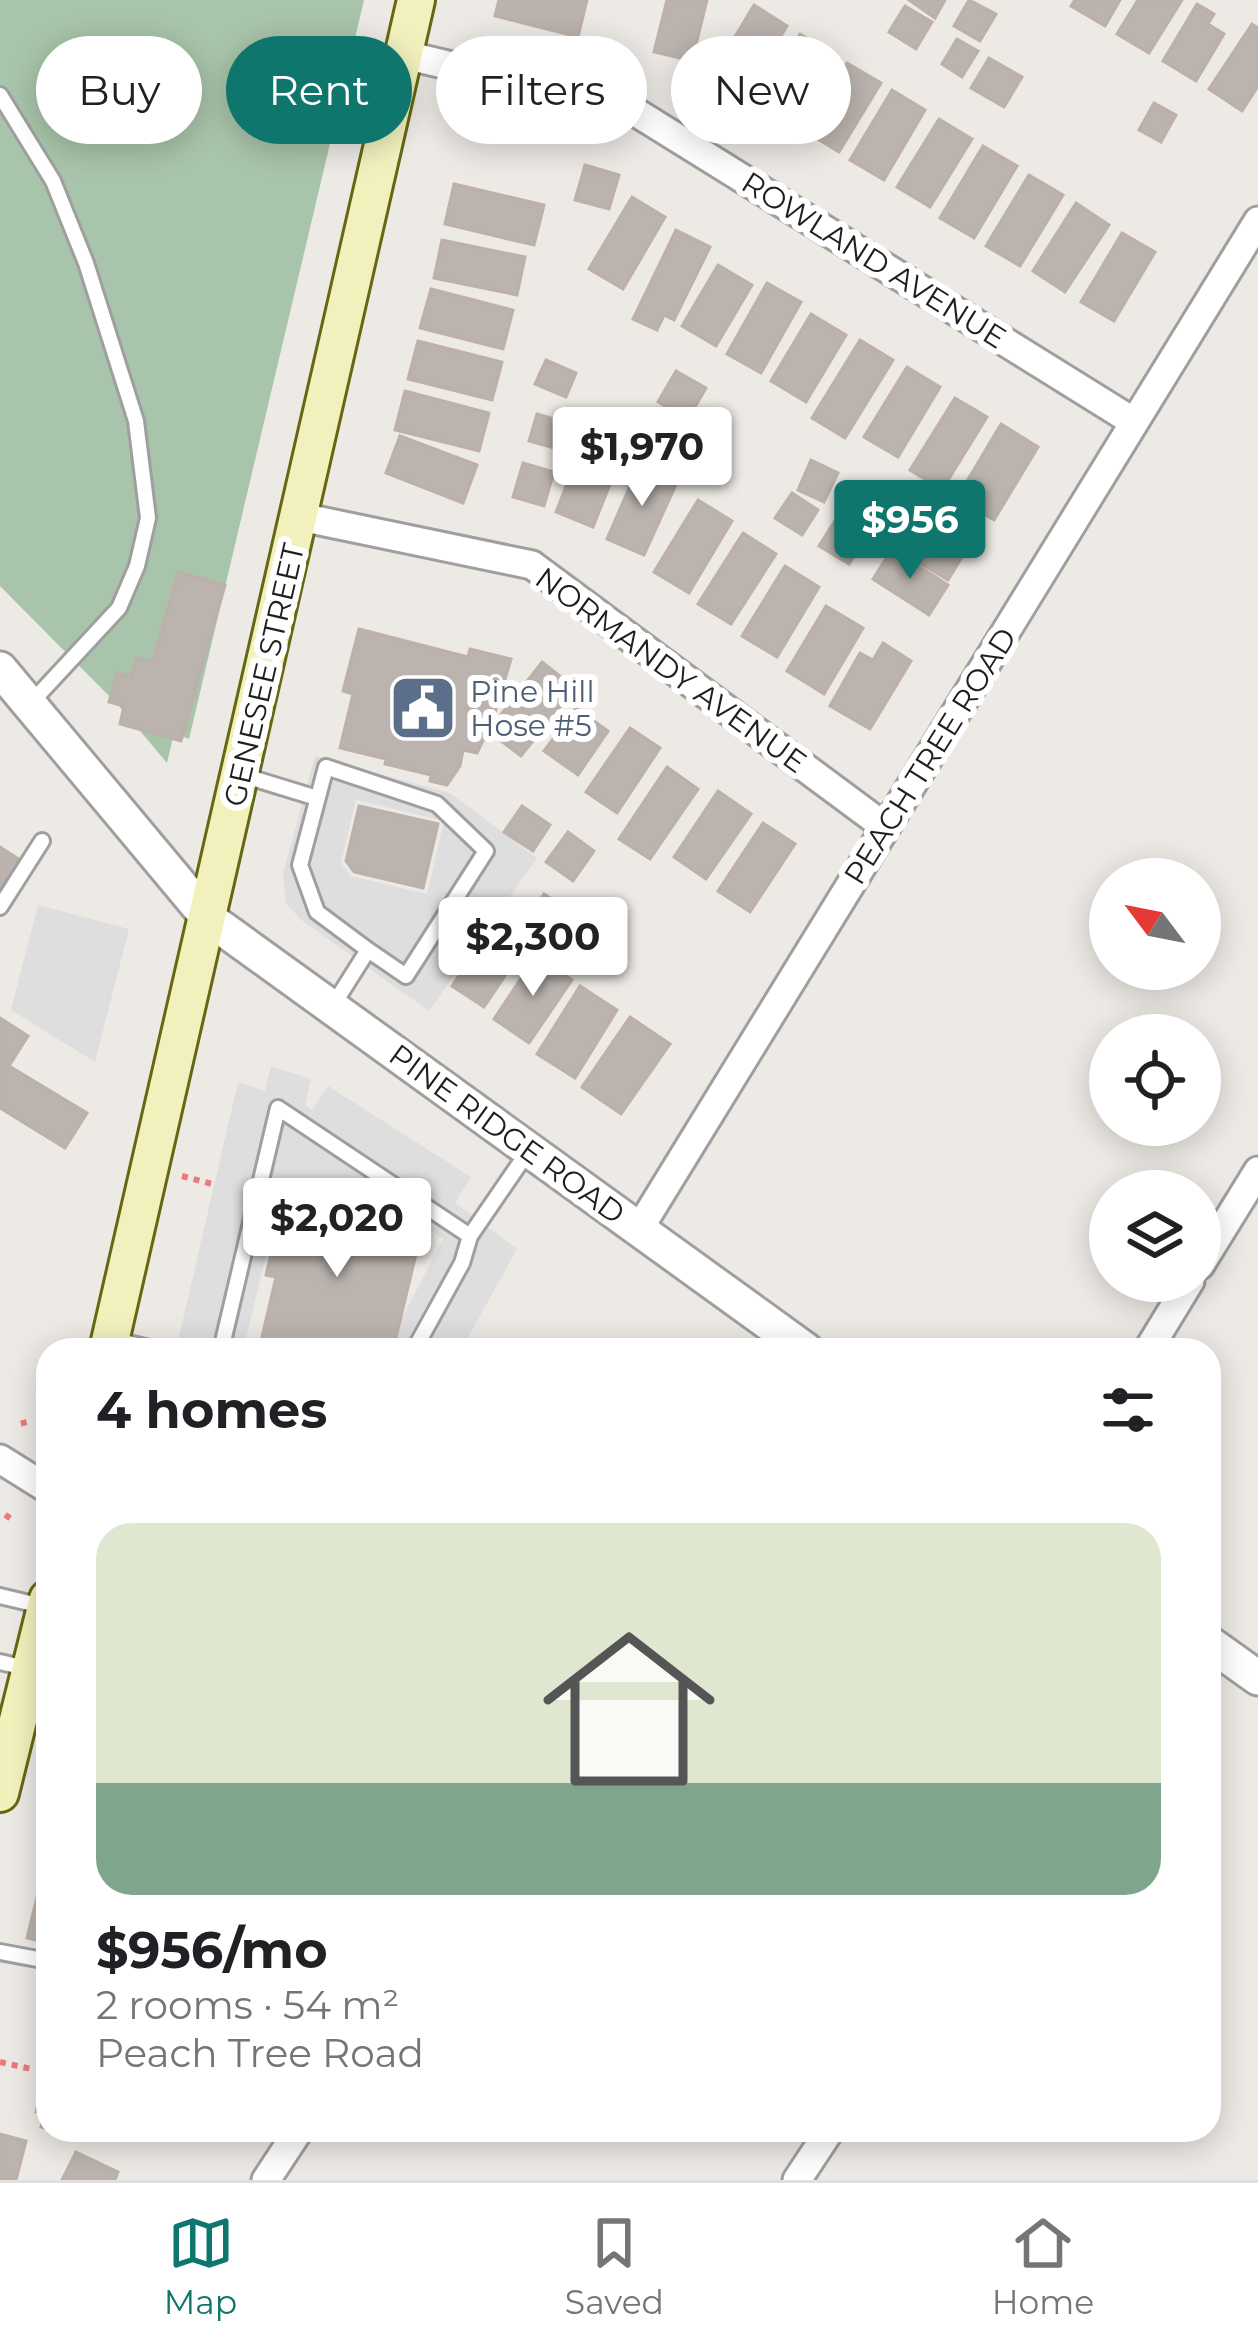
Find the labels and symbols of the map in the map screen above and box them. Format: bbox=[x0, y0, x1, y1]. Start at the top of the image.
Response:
street label: ROWLAND AVENUE bbox=[735, 164, 1013, 356]
pin: $1,970 bbox=[544, 407, 740, 509]
pin: $956 bbox=[839, 480, 981, 582]
street label: GENESEE STREET bbox=[216, 539, 312, 810]
street label: NORMANDY AVENUE bbox=[528, 559, 814, 781]
street label: PEACH TREE ROAD bbox=[836, 621, 1024, 891]
public building icon: Pine Hill Hose #5 bbox=[388, 673, 458, 743]
place label: Pine Hill Hose #5 bbox=[470, 673, 594, 744]
north arrow bbox=[1089, 858, 1221, 990]
pin: $2,300 bbox=[435, 897, 631, 999]
street label: PINE RIDGE ROAD bbox=[382, 1036, 632, 1232]
pin: $2,020 bbox=[239, 1178, 435, 1280]

